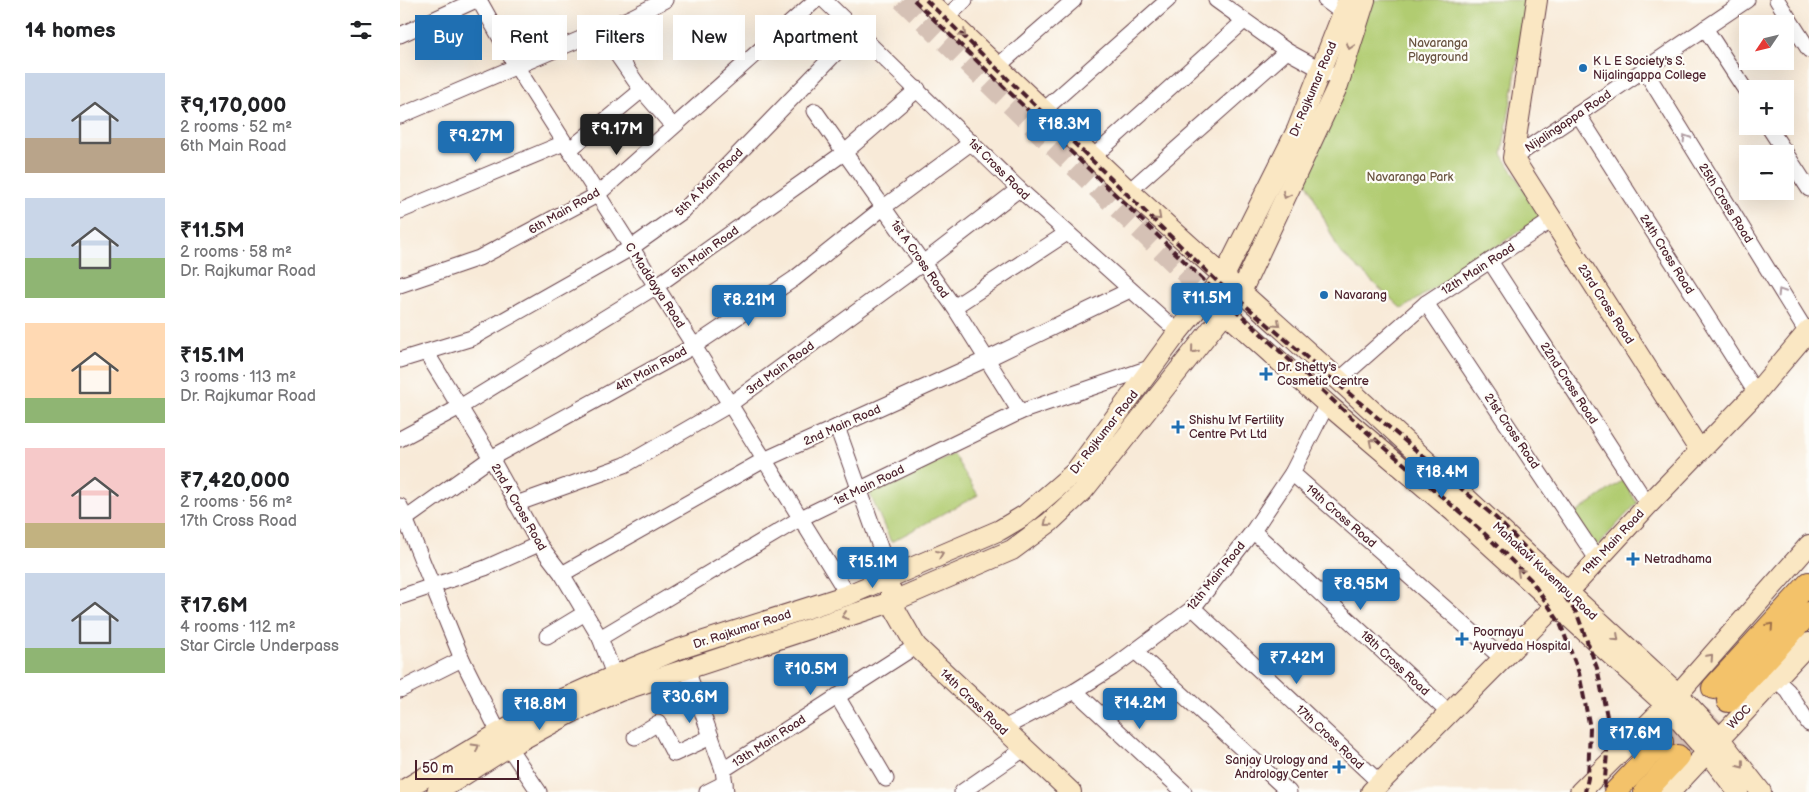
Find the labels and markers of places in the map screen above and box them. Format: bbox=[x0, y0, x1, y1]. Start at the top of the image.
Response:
place label: K L E Society's S. Nijalingappa College bbox=[1593, 54, 1706, 83]
marker: K L E Society's S. Nijalingappa College bbox=[1577, 62, 1589, 74]
pin: ₹18.3M bbox=[1023, 108, 1105, 151]
pin: ₹9.17M bbox=[576, 114, 658, 156]
pin: ₹9.27M bbox=[435, 120, 517, 163]
pin: ₹11.5M bbox=[1166, 282, 1248, 325]
pin: ₹8.21M bbox=[708, 284, 790, 327]
place label: Navarang bbox=[1334, 288, 1387, 303]
marker: Navarang bbox=[1318, 289, 1330, 301]
place label: Dr. Shetty's Cosmetic Centre bbox=[1277, 360, 1369, 389]
marker: Dr. Shetty's Cosmetic Centre bbox=[1259, 367, 1273, 381]
place label: Shishu Ivf Fertility Centre Pvt Ltd bbox=[1189, 413, 1285, 442]
marker: Shishu Ivf Fertility Centre Pvt Ltd bbox=[1171, 420, 1185, 434]
pin: ₹18.4M bbox=[1401, 456, 1483, 499]
pin: ₹15.1M bbox=[832, 546, 914, 589]
marker: Netradhama bbox=[1626, 552, 1640, 566]
place label: Netradhama bbox=[1644, 552, 1712, 567]
pin: ₹8.95M bbox=[1320, 568, 1402, 611]
place label: Poornayu Ayurveda Hospital bbox=[1473, 625, 1570, 654]
marker: Poornayu Ayurveda Hospital bbox=[1455, 632, 1469, 646]
pin: ₹7.42M bbox=[1256, 642, 1338, 685]
pin: ₹10.5M bbox=[770, 654, 852, 696]
pin: ₹30.6M bbox=[649, 682, 731, 724]
pin: ₹18.8M bbox=[499, 688, 581, 731]
pin: ₹14.2M bbox=[1099, 688, 1181, 730]
pin: ₹17.6M bbox=[1594, 718, 1676, 760]
place label: Sanjay Urology and Andrology Center bbox=[1225, 753, 1329, 782]
marker: Sanjay Urology and Andrology Center bbox=[1332, 760, 1346, 774]

